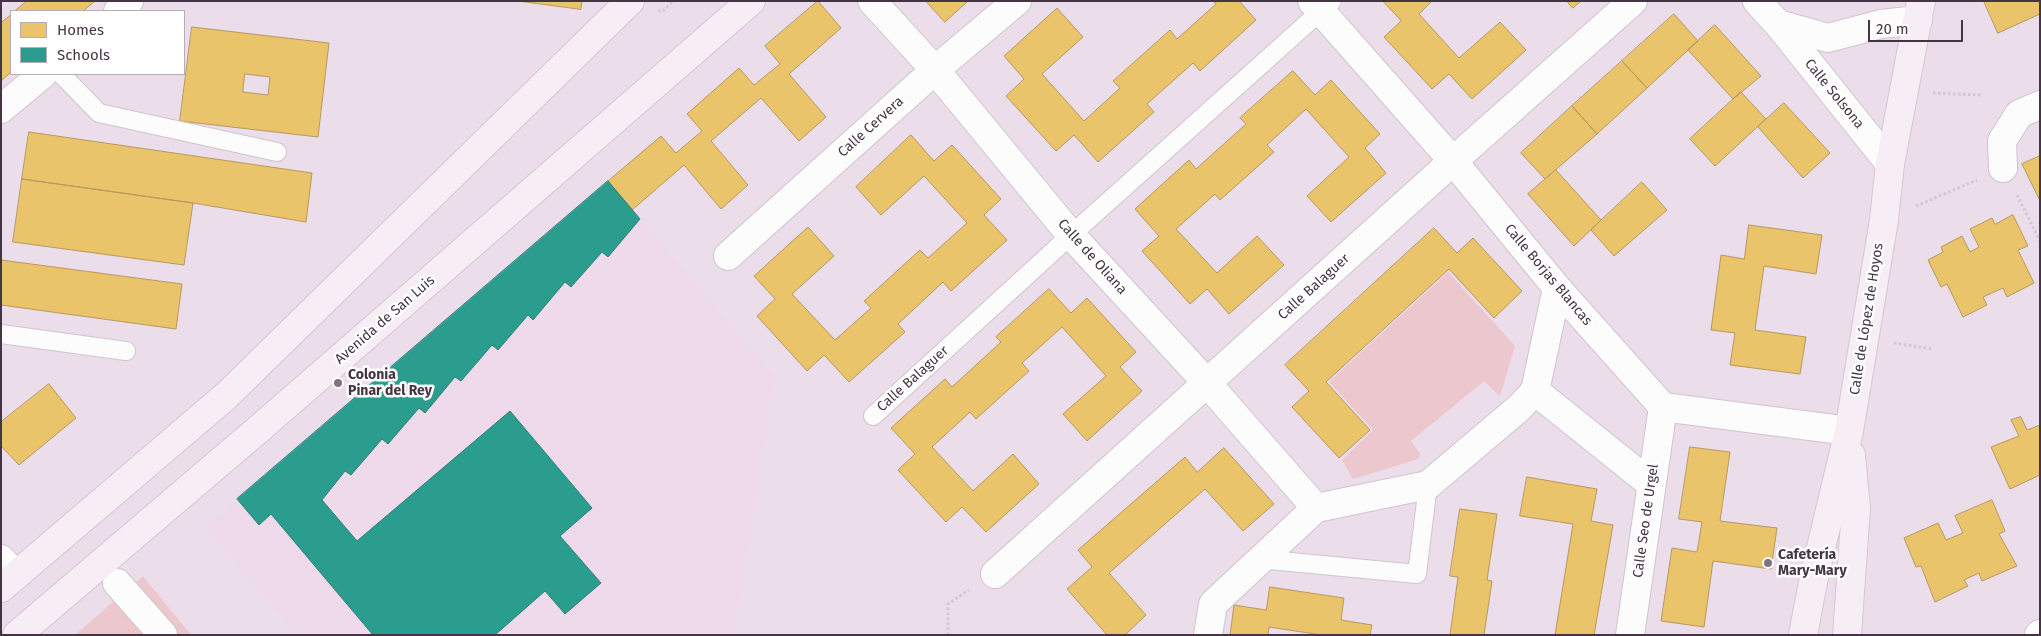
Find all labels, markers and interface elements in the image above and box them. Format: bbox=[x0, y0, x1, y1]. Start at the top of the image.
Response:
legend bbox=[10, 10, 185, 75]
scale bar bbox=[1871, 10, 1966, 42]
text: 20 m bbox=[1876, 20, 1909, 38]
text: Homes bbox=[57, 21, 104, 39]
text: Schools bbox=[57, 46, 110, 64]
street label: Calle Solsona bbox=[1801, 56, 1867, 132]
street label: Calle Cervera bbox=[835, 93, 907, 161]
street label: Calle de Oliana bbox=[1054, 216, 1130, 298]
street label: Calle Borjas Blancas bbox=[1501, 221, 1595, 329]
street label: Calle de López de Hoyos bbox=[1847, 242, 1887, 396]
street label: Calle Balaguer bbox=[1275, 250, 1353, 324]
street label: Avenida de San Luis bbox=[332, 272, 438, 368]
street label: Calle Balaguer bbox=[874, 342, 952, 416]
place label: Colonia Pinar del Rey bbox=[348, 367, 432, 400]
marker: Colonia Pinar del Rey bbox=[332, 377, 344, 389]
street label: Calle Seo de Urgel bbox=[1630, 463, 1662, 579]
place label: Cafetería Mary-Mary bbox=[1778, 547, 1847, 580]
marker: Cafetería Mary-Mary bbox=[1762, 557, 1774, 569]

